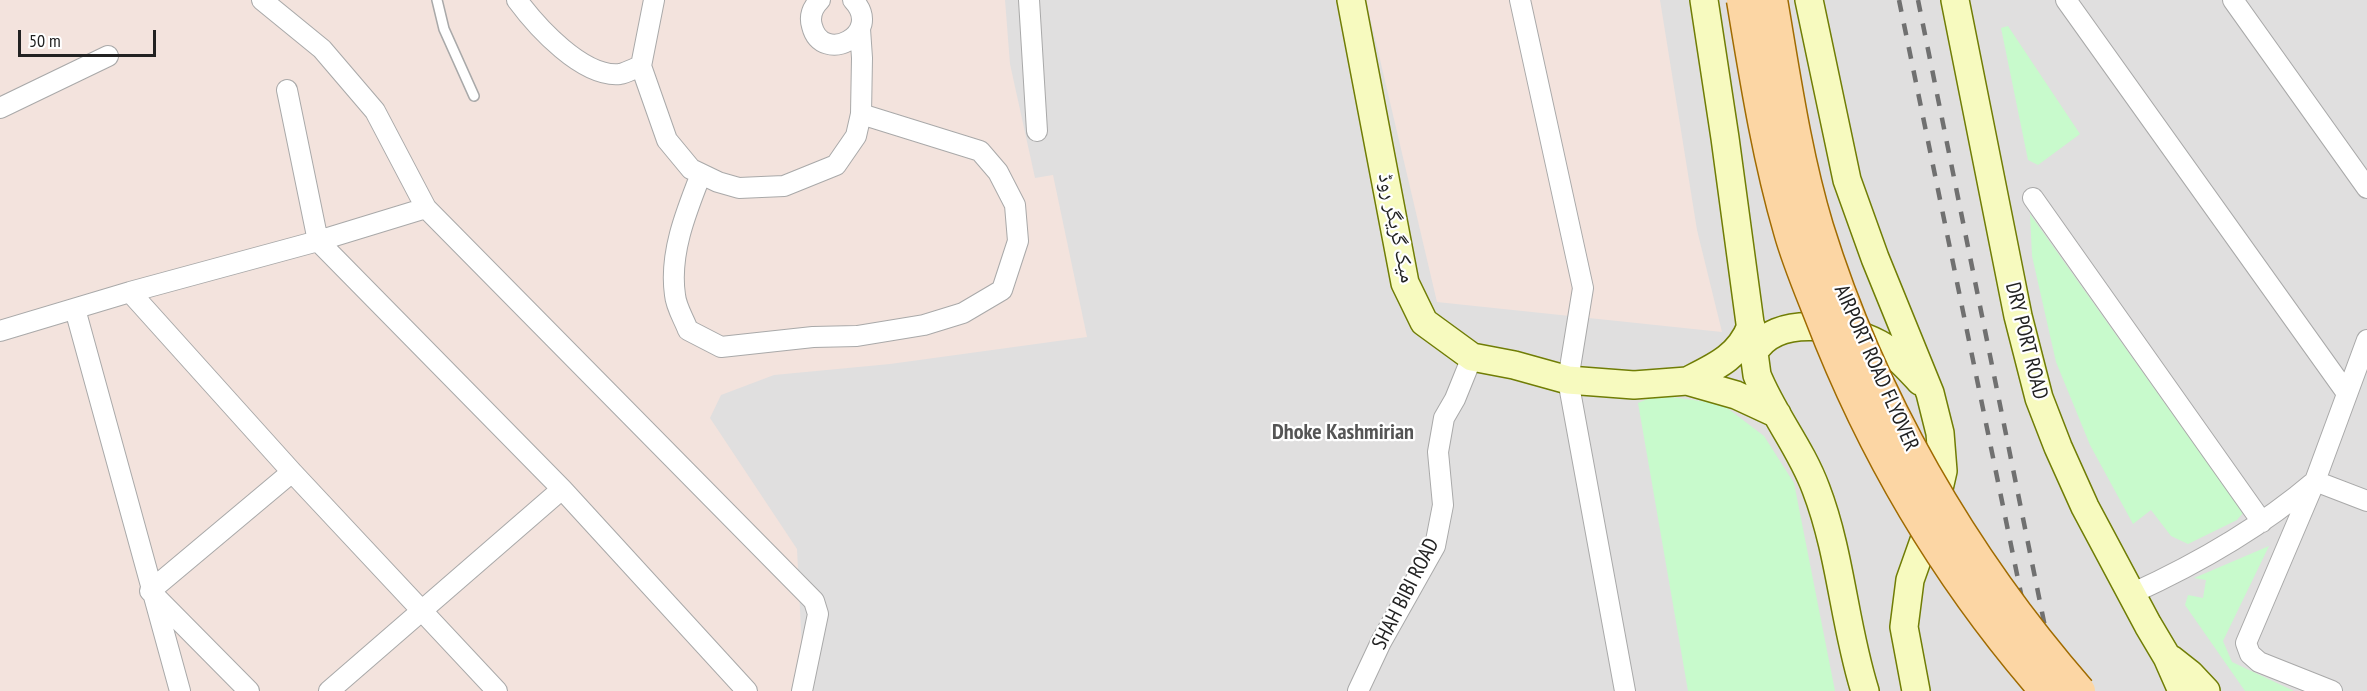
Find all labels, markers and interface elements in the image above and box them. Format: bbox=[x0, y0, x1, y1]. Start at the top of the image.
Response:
scale bar bbox=[21, 18, 159, 56]
text: 50 m bbox=[29, 29, 61, 52]
street label: میک گریگر روڈ bbox=[1372, 171, 1420, 285]
street label: DRY PORT ROAD bbox=[1999, 280, 2053, 402]
street label: AIRPORT ROAD FLYOVER bbox=[1828, 281, 1924, 455]
district label: Dhoke Kashmirian bbox=[1272, 420, 1414, 446]
street label: SHAH BIBI ROAD bbox=[1367, 534, 1445, 654]

